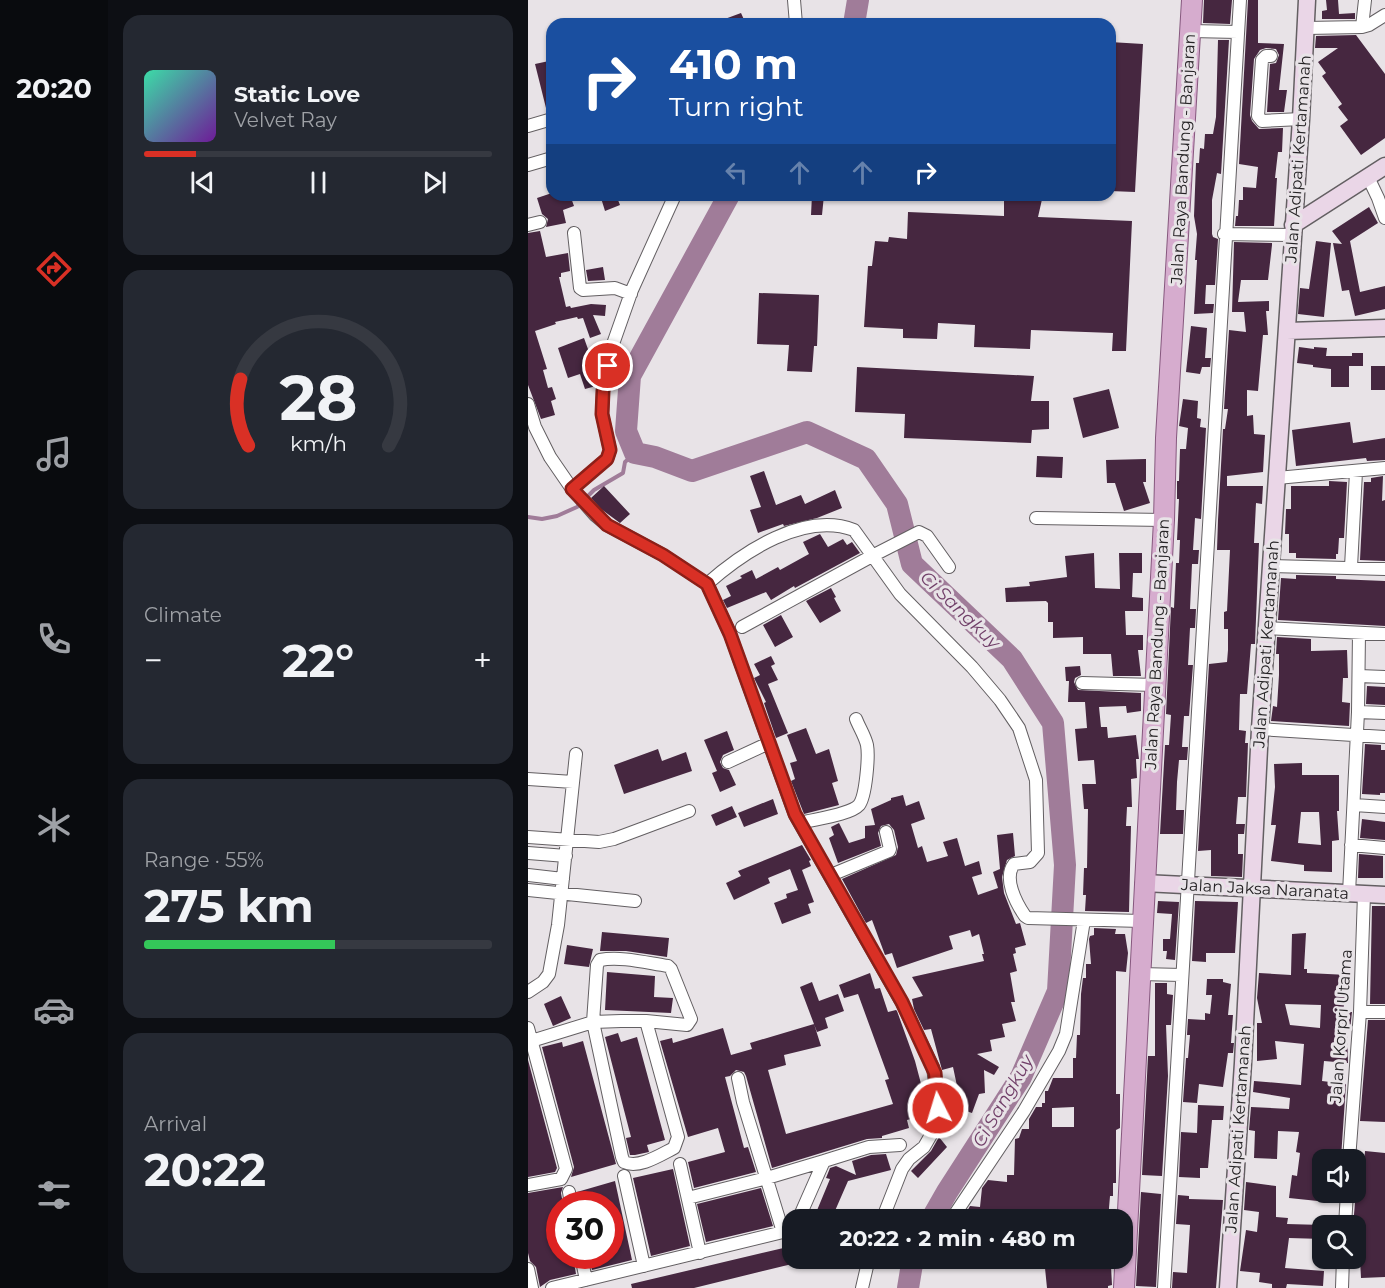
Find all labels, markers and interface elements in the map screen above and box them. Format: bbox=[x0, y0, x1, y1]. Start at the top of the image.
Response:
street label: Jalan Raya Bandung - Banjaran bbox=[1167, 33, 1199, 286]
text: 410 m bbox=[669, 38, 798, 90]
icon: right bbox=[570, 42, 648, 120]
street label: Jalan Adipati Kertamanah bbox=[1281, 54, 1315, 265]
text: 20:20 bbox=[16, 72, 92, 105]
text: Static Love bbox=[234, 81, 360, 108]
text: Turn right bbox=[669, 90, 804, 123]
text: Velvet Ray bbox=[234, 108, 337, 132]
icon: left bbox=[720, 156, 753, 189]
icon: ahead bbox=[783, 156, 816, 189]
icon: ahead bbox=[846, 156, 879, 189]
icon: right bbox=[909, 156, 942, 189]
icon: previous bbox=[186, 166, 219, 199]
icon: pause bbox=[302, 166, 335, 199]
icon: next bbox=[418, 166, 451, 199]
icon: directions bbox=[33, 248, 75, 290]
pin bbox=[582, 340, 633, 391]
icon: arrive bbox=[591, 349, 624, 382]
text: 28 bbox=[279, 361, 357, 437]
text: km/h bbox=[289, 431, 347, 457]
icon: music bbox=[33, 433, 75, 475]
street label: Jalan Raya Bandung - Banjaran bbox=[1141, 518, 1173, 771]
street label: Jalan Adipati Kertamanah bbox=[1249, 539, 1283, 750]
water label: Ci Sangkuy bbox=[915, 566, 1005, 654]
text: Climate bbox=[144, 603, 222, 627]
icon: phone bbox=[33, 618, 75, 660]
text: 22° bbox=[282, 633, 354, 688]
text: − bbox=[144, 640, 163, 680]
text: + bbox=[473, 640, 492, 680]
icon: climate bbox=[33, 804, 75, 846]
text: Range · 55% bbox=[144, 848, 264, 872]
street label: Jalan Jaksa Naranata bbox=[1180, 875, 1349, 903]
text: 275 km bbox=[144, 878, 314, 933]
street label: Jalan Korpri Utama bbox=[1326, 949, 1356, 1104]
icon: car bbox=[33, 989, 75, 1031]
street label: Jalan Adipati Kertamanah bbox=[1221, 1024, 1255, 1235]
water label: Ci Sangkuy bbox=[968, 1050, 1039, 1151]
position arrow bbox=[906, 1076, 970, 1140]
text: Arrival bbox=[144, 1112, 207, 1136]
text: 20:22 bbox=[144, 1142, 266, 1197]
map controls bbox=[1312, 1149, 1366, 1269]
button: sound bbox=[1312, 1149, 1366, 1203]
icon: filters bbox=[33, 1174, 75, 1216]
speed limit sign: 30 bbox=[546, 1191, 624, 1269]
button: search bbox=[1312, 1215, 1366, 1269]
text: 20:22 · 2 min · 480 m bbox=[839, 1225, 1076, 1252]

